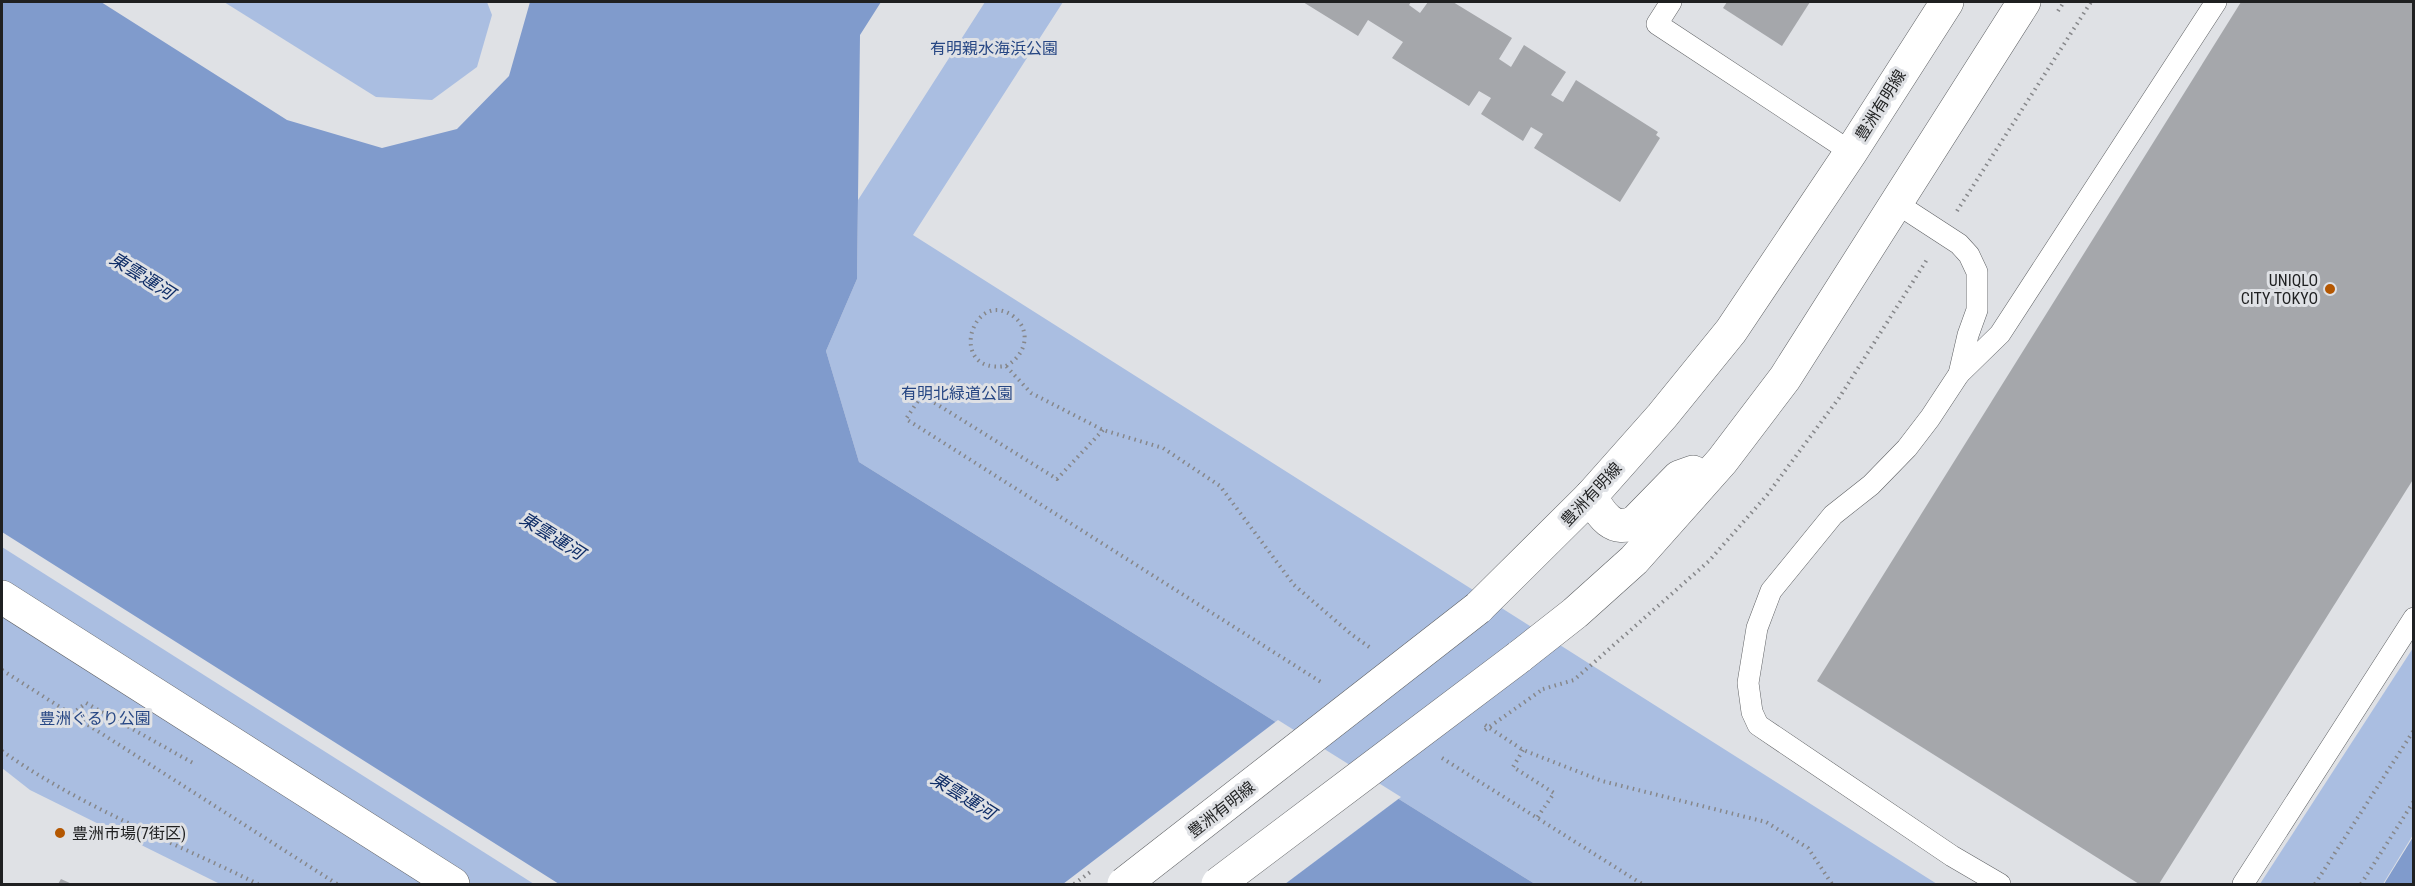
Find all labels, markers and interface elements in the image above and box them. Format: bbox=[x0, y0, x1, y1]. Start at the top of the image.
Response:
park label: 有明親水海浜公園 bbox=[930, 39, 1058, 58]
street label: 豊洲有明線 bbox=[1851, 66, 1910, 144]
water label: 東雲運河 bbox=[106, 248, 181, 305]
place label: UNIQLO CITY TOKYO bbox=[2241, 271, 2318, 308]
marker: UNIQLO CITY TOKYO bbox=[2323, 282, 2337, 296]
park label: 有明北緑道公園 bbox=[901, 384, 1013, 403]
street label: 豊洲有明線 bbox=[1557, 459, 1626, 530]
water label: 東雲運河 bbox=[516, 508, 591, 565]
park label: 豊洲ぐるり公園 bbox=[39, 709, 151, 728]
water label: 東雲運河 bbox=[927, 768, 1002, 825]
street label: 豊洲有明線 bbox=[1184, 777, 1259, 842]
place label: 豊洲市場(7街区) bbox=[72, 824, 186, 843]
marker: 豊洲市場(7街区) bbox=[53, 826, 67, 840]

